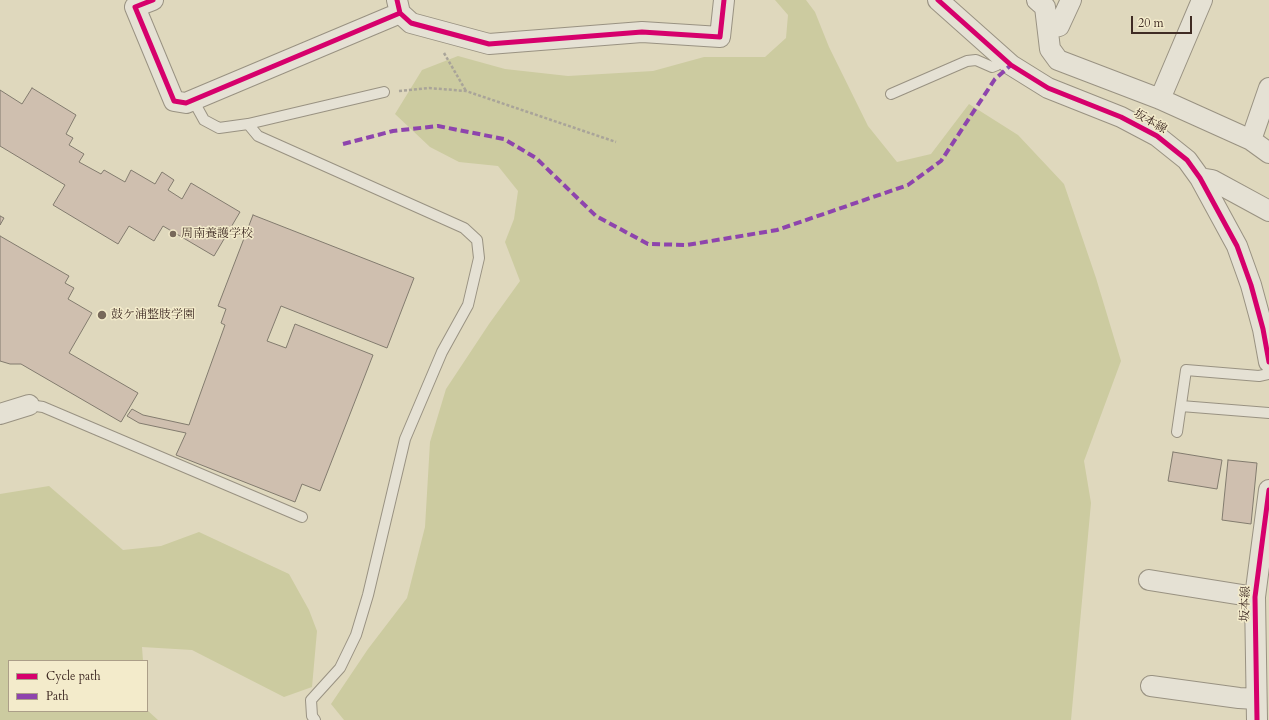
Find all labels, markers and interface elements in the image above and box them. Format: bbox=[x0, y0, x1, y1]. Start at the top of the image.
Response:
scale bar bbox=[1133, 8, 1194, 34]
text: 20 m bbox=[1138, 15, 1164, 31]
street label: 坂本線 bbox=[1131, 107, 1169, 137]
place label: 周南養護学校 bbox=[181, 227, 253, 241]
marker: 周南養護学校 bbox=[168, 229, 178, 239]
place label: 鼓ケ浦整肢学園 bbox=[111, 308, 195, 322]
marker: 鼓ケ浦整肢学園 bbox=[96, 309, 108, 321]
street label: 坂本線 bbox=[1238, 586, 1254, 622]
legend bbox=[8, 660, 148, 712]
text: Cycle path bbox=[46, 668, 101, 684]
text: Path bbox=[46, 688, 69, 704]

